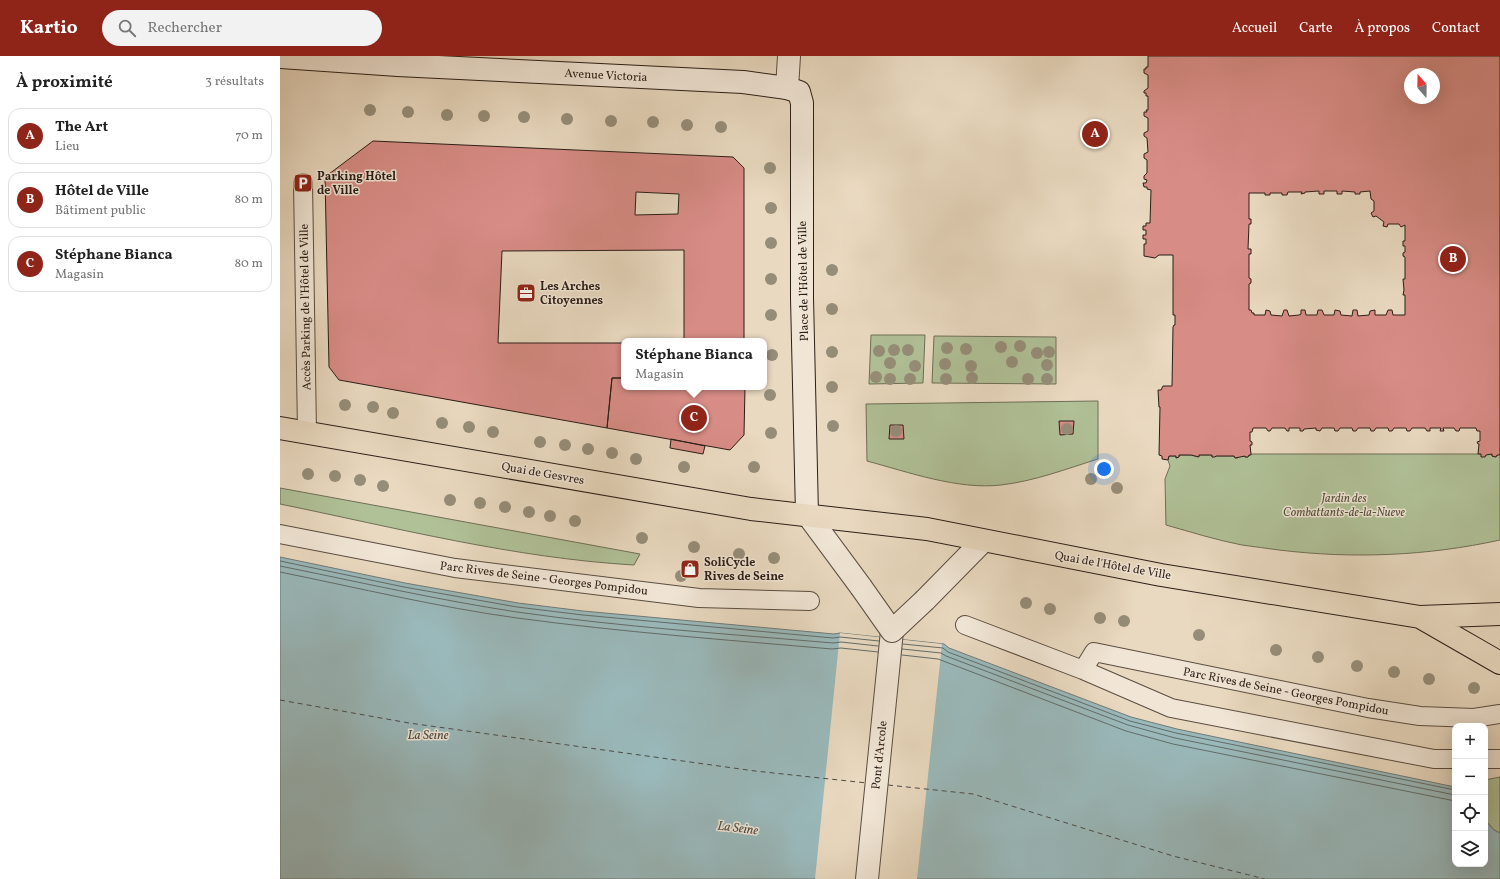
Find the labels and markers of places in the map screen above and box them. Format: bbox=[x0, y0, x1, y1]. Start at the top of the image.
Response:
pin: A bbox=[1082, 119, 1108, 149]
place label: Parking Hôtel de Ville bbox=[317, 169, 396, 199]
parking icon: Parking Hôtel de Ville bbox=[292, 172, 314, 194]
pin: B bbox=[1440, 244, 1466, 274]
place label: Les Arches Citoyennes bbox=[540, 279, 604, 309]
office icon: Les Arches Citoyennes bbox=[515, 282, 537, 304]
pin: C bbox=[681, 403, 707, 433]
place label: SoliCycle Rives de Seine bbox=[704, 555, 784, 585]
shop icon: SoliCycle Rives de Seine bbox=[679, 558, 701, 580]

